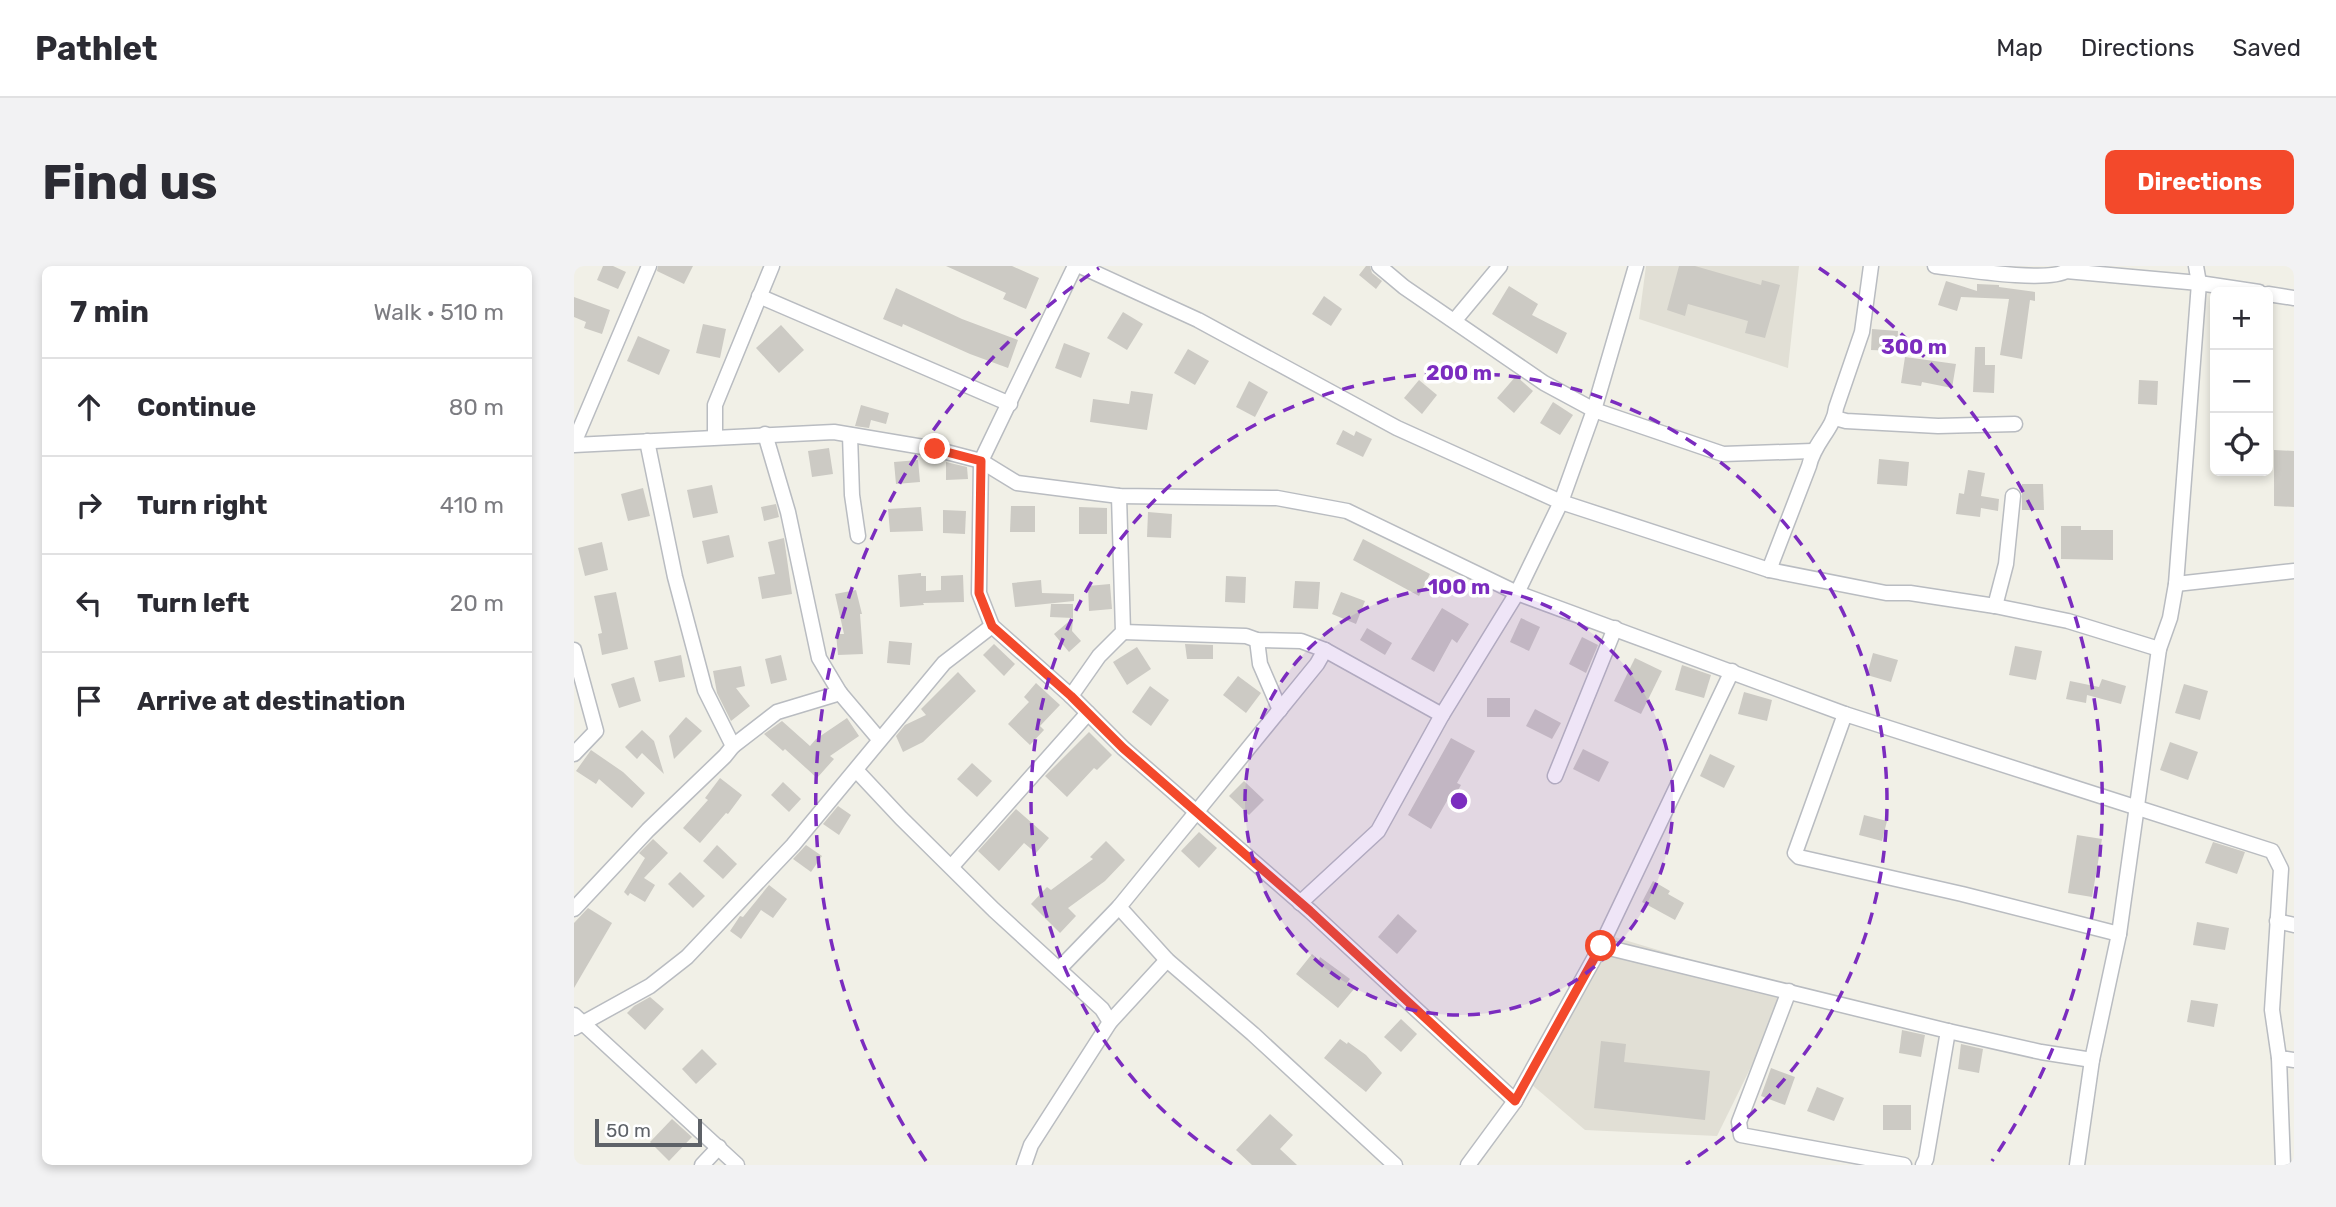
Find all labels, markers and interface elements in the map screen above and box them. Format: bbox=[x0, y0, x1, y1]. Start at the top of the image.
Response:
text: Pathlet bbox=[35, 29, 158, 68]
text: Map bbox=[1996, 34, 2043, 62]
text: Directions bbox=[2081, 34, 2194, 62]
text: Saved bbox=[2232, 34, 2301, 62]
button: Directions bbox=[2105, 150, 2294, 214]
text: Find us bbox=[42, 153, 218, 211]
map controls bbox=[2210, 287, 2273, 476]
button: + bbox=[2210, 287, 2273, 350]
text: 7 min bbox=[70, 294, 149, 330]
text: Walk · 510 m bbox=[373, 298, 504, 326]
text: 300 m bbox=[1881, 334, 1947, 359]
button: − bbox=[2210, 350, 2273, 413]
text: 200 m bbox=[1426, 360, 1492, 385]
icon: ahead bbox=[70, 388, 108, 426]
text: Continue bbox=[137, 392, 256, 423]
text: 80 m bbox=[449, 393, 504, 421]
button: locate bbox=[2210, 413, 2273, 476]
route end bbox=[919, 433, 950, 464]
icon: right bbox=[70, 486, 108, 524]
text: Turn right bbox=[137, 490, 267, 521]
text: 410 m bbox=[440, 491, 504, 519]
text: 100 m bbox=[1428, 574, 1490, 599]
icon: left bbox=[70, 584, 108, 622]
text: Turn left bbox=[137, 588, 249, 619]
text: 20 m bbox=[450, 589, 504, 617]
icon: arrive bbox=[70, 682, 108, 720]
text: Arrive at destination bbox=[137, 686, 405, 717]
centre of rings bbox=[1447, 789, 1471, 813]
route start bbox=[1585, 930, 1616, 961]
scale bar bbox=[595, 1116, 702, 1148]
text: 50 m bbox=[606, 1119, 651, 1142]

